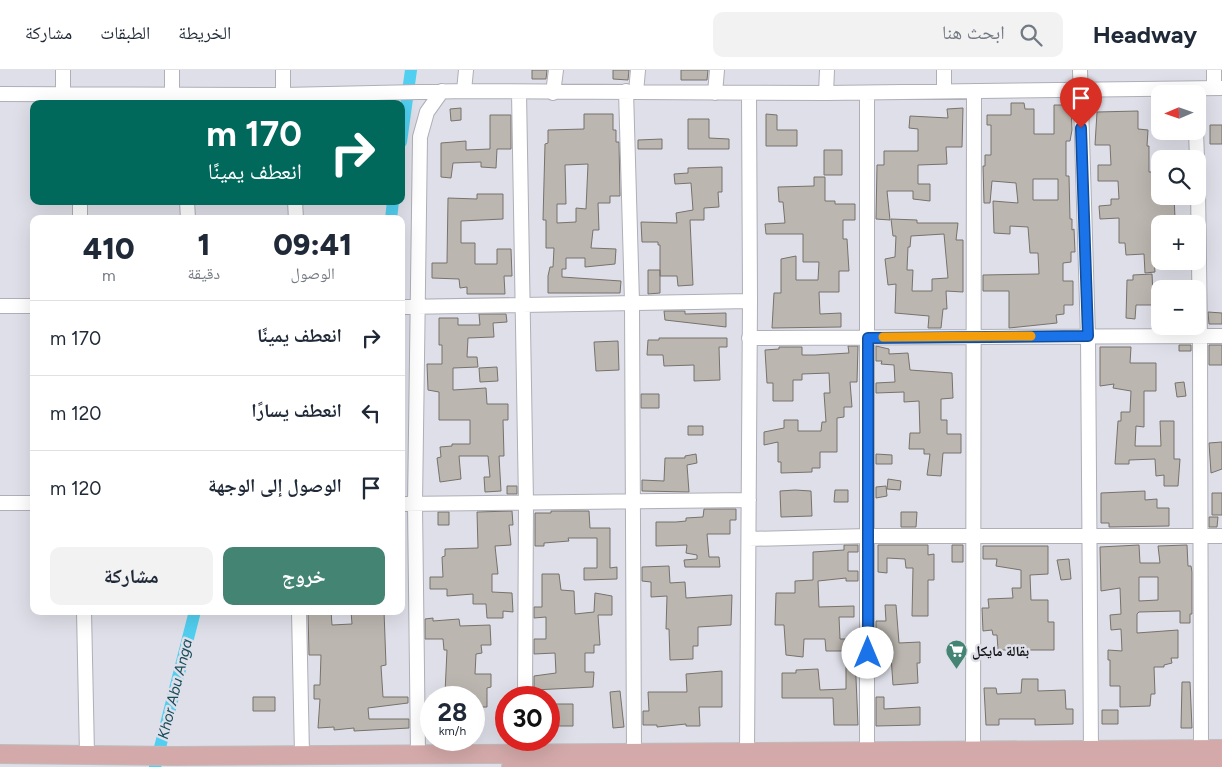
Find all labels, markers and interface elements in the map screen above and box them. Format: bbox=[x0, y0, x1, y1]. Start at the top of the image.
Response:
search box bbox=[713, 12, 1063, 57]
text: Headway bbox=[1093, 20, 1197, 49]
text: ابحث هنا bbox=[942, 21, 1005, 44]
icon: search bbox=[1017, 21, 1045, 49]
text: مشاركة bbox=[25, 22, 72, 44]
text: الطبقات bbox=[100, 22, 150, 44]
text: الخريطة bbox=[178, 22, 231, 44]
pin bbox=[1060, 77, 1102, 128]
icon: arrive bbox=[1067, 84, 1095, 112]
north arrow bbox=[1151, 85, 1206, 140]
map controls bbox=[1151, 85, 1206, 335]
text: 170 m bbox=[206, 113, 302, 155]
icon: right bbox=[320, 120, 385, 185]
button: search bbox=[1151, 150, 1206, 205]
text: انعطف يمينًا bbox=[208, 158, 302, 185]
button: + bbox=[1151, 215, 1206, 270]
text: 1 bbox=[197, 226, 210, 263]
text: 09:41 bbox=[273, 226, 352, 263]
text: 410 bbox=[83, 230, 135, 267]
text: دقيقة bbox=[188, 264, 220, 283]
text: الوصول bbox=[290, 264, 335, 283]
text: m bbox=[102, 266, 116, 285]
button: − bbox=[1151, 280, 1206, 335]
text: انعطف يمينًا bbox=[257, 324, 342, 347]
icon: right bbox=[357, 324, 385, 352]
text: 170 m bbox=[50, 327, 101, 350]
text: انعطف يسارًا bbox=[251, 399, 342, 422]
icon: left bbox=[357, 399, 385, 427]
text: 120 m bbox=[50, 402, 102, 425]
text: الوصول إلى الوجهة bbox=[208, 474, 342, 497]
icon: arrive bbox=[357, 474, 385, 502]
text: 120 m bbox=[50, 477, 102, 500]
button: مشاركة bbox=[50, 547, 213, 605]
button: خروج bbox=[223, 547, 385, 605]
position arrow bbox=[841, 626, 893, 678]
water label: Khor Abu Anga bbox=[154, 637, 196, 741]
supermarket icon: بقالة مايكل bbox=[944, 639, 968, 670]
place label: بقالة مايكل bbox=[972, 643, 1029, 660]
speed limit sign: 30 bbox=[495, 686, 560, 751]
text: 28 bbox=[438, 697, 467, 727]
text: km/h bbox=[439, 724, 466, 738]

